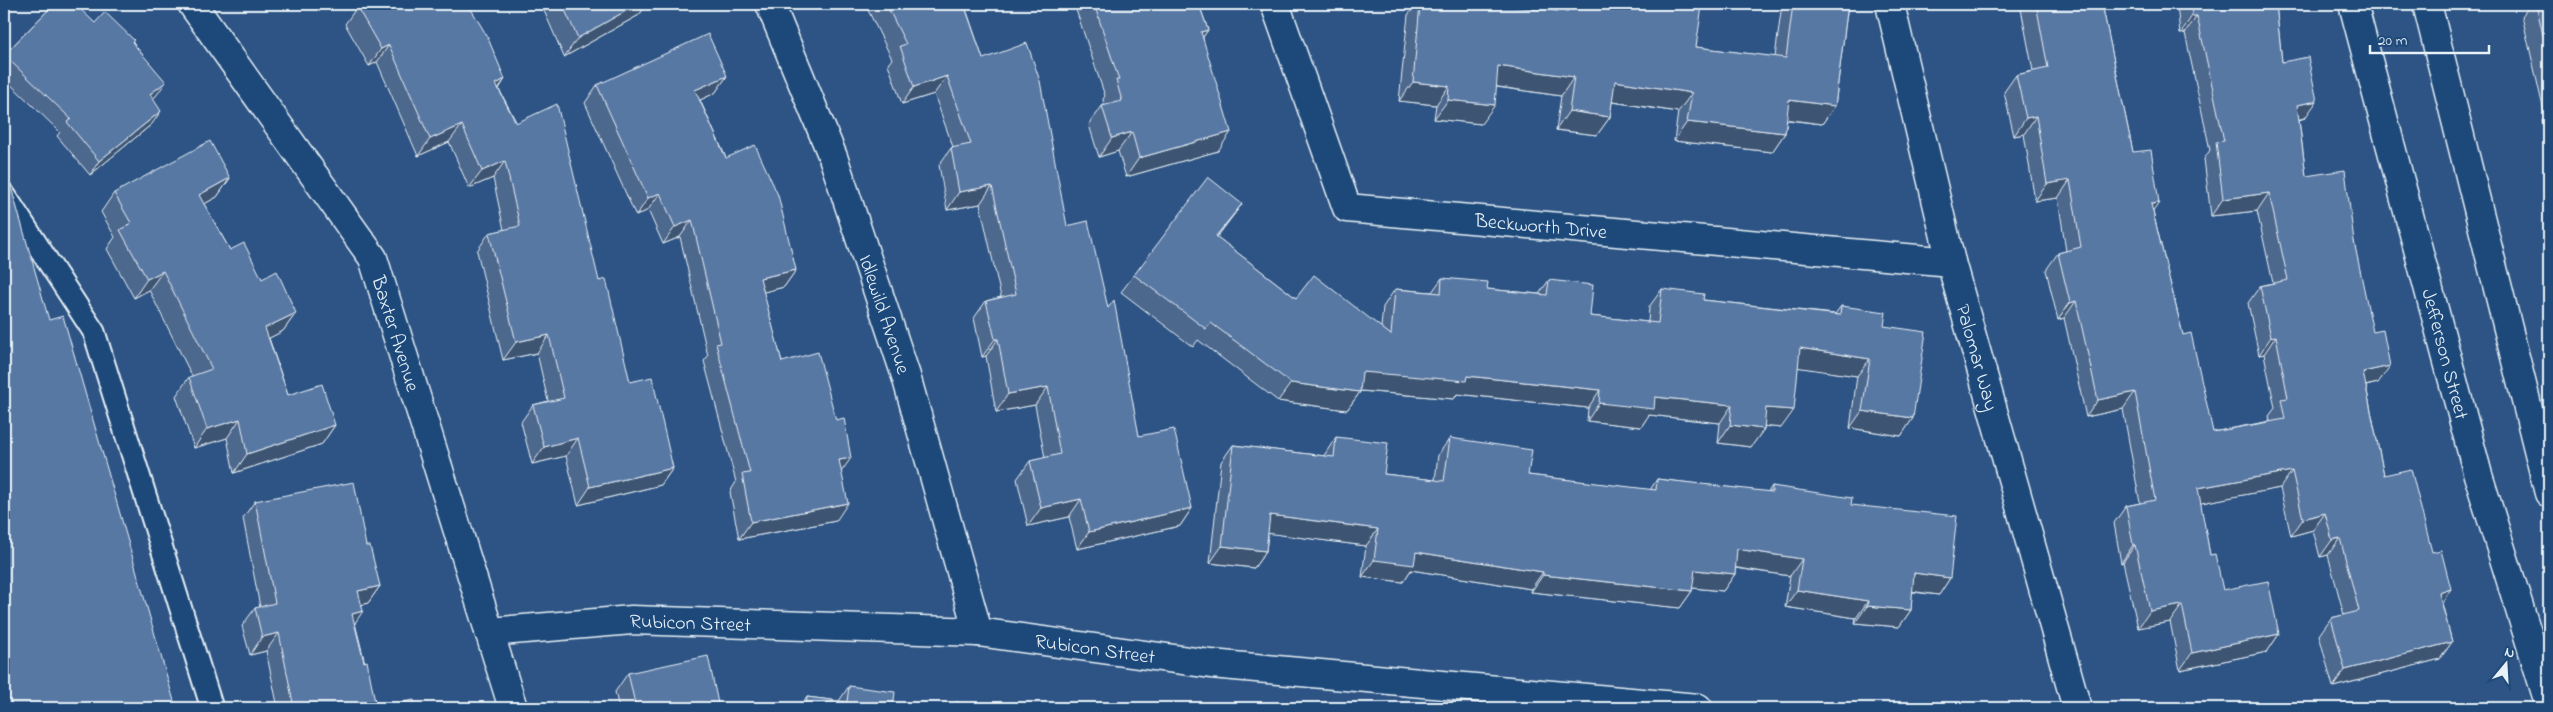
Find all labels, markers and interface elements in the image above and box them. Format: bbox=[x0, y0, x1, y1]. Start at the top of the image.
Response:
scale bar bbox=[2370, 22, 2489, 54]
text: 20 m bbox=[2378, 30, 2408, 52]
street label: Beckworth Drive bbox=[1472, 207, 1608, 248]
street label: Idlewild Avenue bbox=[850, 251, 916, 379]
street label: Baxter Avenue bbox=[362, 272, 426, 396]
street label: Jefferson Street bbox=[2412, 286, 2475, 423]
street label: Palomar Way bbox=[1947, 301, 2004, 415]
street label: Rubicon Street bbox=[629, 608, 752, 641]
street label: Rubicon Street bbox=[1033, 628, 1157, 673]
north arrow bbox=[2480, 640, 2530, 690]
text: N bbox=[2502, 642, 2517, 665]

